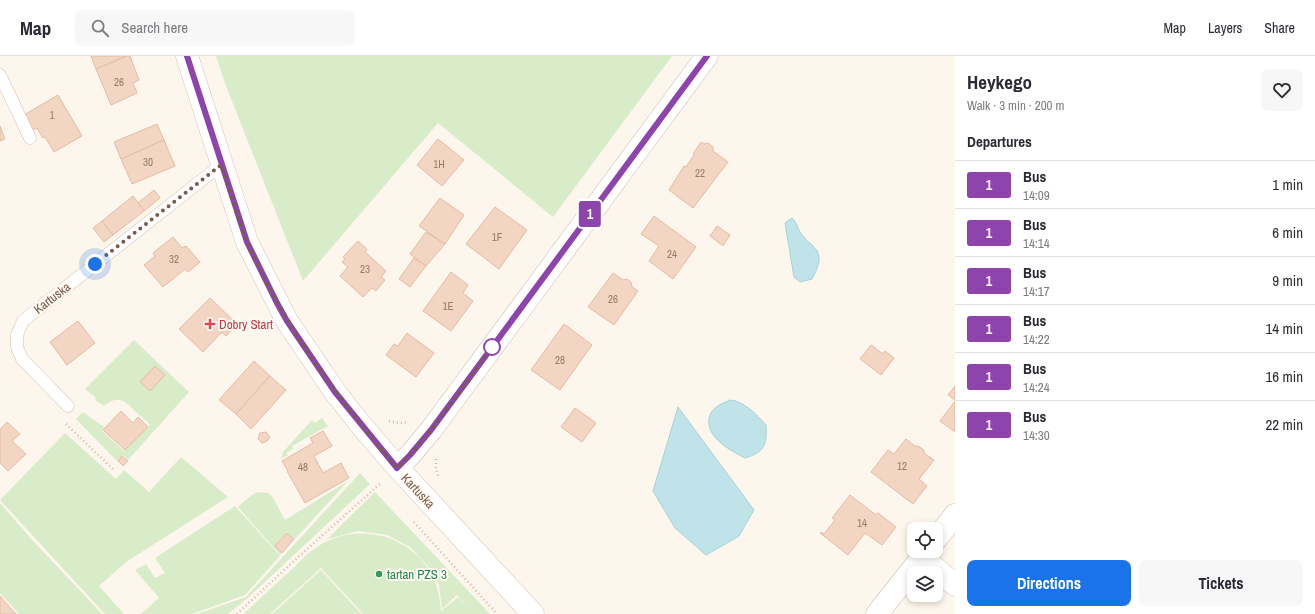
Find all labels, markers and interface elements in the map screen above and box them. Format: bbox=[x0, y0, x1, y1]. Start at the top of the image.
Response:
search box bbox=[75, 10, 355, 46]
text: Map bbox=[20, 15, 51, 41]
icon: search bbox=[89, 17, 111, 39]
text: Search here bbox=[121, 17, 188, 38]
text: Map bbox=[1164, 19, 1186, 37]
text: Layers bbox=[1208, 19, 1242, 37]
text: Share bbox=[1264, 19, 1295, 37]
text: Heykego bbox=[967, 69, 1032, 95]
button: heart bbox=[1261, 69, 1303, 111]
house number: 26 bbox=[114, 75, 124, 89]
text: Walk · 3 min · 200 m bbox=[967, 97, 1064, 114]
house number: 1 bbox=[49, 108, 55, 122]
text: Departures bbox=[967, 131, 1032, 152]
house number: 30 bbox=[143, 155, 153, 169]
house number: 1H bbox=[433, 157, 445, 171]
house number: 22 bbox=[695, 166, 705, 180]
text: Bus bbox=[1023, 166, 1046, 187]
text: 1 min bbox=[1272, 174, 1303, 195]
text: 1 bbox=[986, 176, 992, 194]
text: 14:09 bbox=[1023, 187, 1050, 204]
line badge: 1 bbox=[577, 201, 603, 227]
text: 1 bbox=[587, 205, 593, 223]
text: Bus bbox=[1023, 214, 1046, 235]
text: 6 min bbox=[1272, 222, 1303, 243]
text: 1 bbox=[986, 224, 992, 242]
house number: 1F bbox=[492, 230, 503, 244]
text: 14:14 bbox=[1023, 235, 1050, 252]
house number: 24 bbox=[667, 247, 677, 261]
house number: 32 bbox=[169, 252, 179, 266]
your location bbox=[85, 254, 105, 274]
house number: 23 bbox=[360, 262, 370, 276]
text: Bus bbox=[1023, 262, 1046, 283]
text: 9 min bbox=[1272, 270, 1303, 291]
text: 1 bbox=[986, 272, 992, 290]
street label: Kartuska bbox=[30, 278, 74, 318]
text: 14:17 bbox=[1023, 283, 1050, 300]
house number: 26 bbox=[608, 292, 618, 306]
house number: 1E bbox=[442, 299, 454, 313]
text: Bus bbox=[1023, 310, 1046, 331]
place label: Dobry Start bbox=[219, 316, 273, 333]
marker: Dobry Start bbox=[204, 318, 216, 330]
text: 14 min bbox=[1265, 318, 1303, 339]
text: 1 bbox=[986, 320, 992, 338]
text: 14:22 bbox=[1023, 331, 1050, 348]
unlabelled marker bbox=[483, 338, 501, 356]
house number: 28 bbox=[555, 353, 565, 367]
text: Bus bbox=[1023, 358, 1046, 379]
text: 16 min bbox=[1265, 366, 1303, 387]
text: 1 bbox=[986, 368, 992, 386]
text: 14:24 bbox=[1023, 379, 1050, 396]
text: Bus bbox=[1023, 406, 1046, 427]
text: 22 min bbox=[1265, 414, 1303, 435]
text: 1 bbox=[986, 416, 992, 434]
text: 14:30 bbox=[1023, 427, 1050, 444]
house number: 12 bbox=[897, 459, 907, 473]
house number: 48 bbox=[298, 460, 308, 474]
street label: Kartuska bbox=[397, 470, 439, 512]
house number: 14 bbox=[857, 516, 867, 530]
map controls bbox=[907, 522, 943, 602]
button: locate bbox=[907, 522, 943, 558]
button: Directions bbox=[967, 560, 1131, 606]
button: Tickets bbox=[1139, 560, 1303, 606]
place label: tartan PZS 3 bbox=[387, 566, 447, 583]
button: layers bbox=[907, 566, 943, 602]
marker: tartan PZS 3 bbox=[374, 569, 384, 579]

